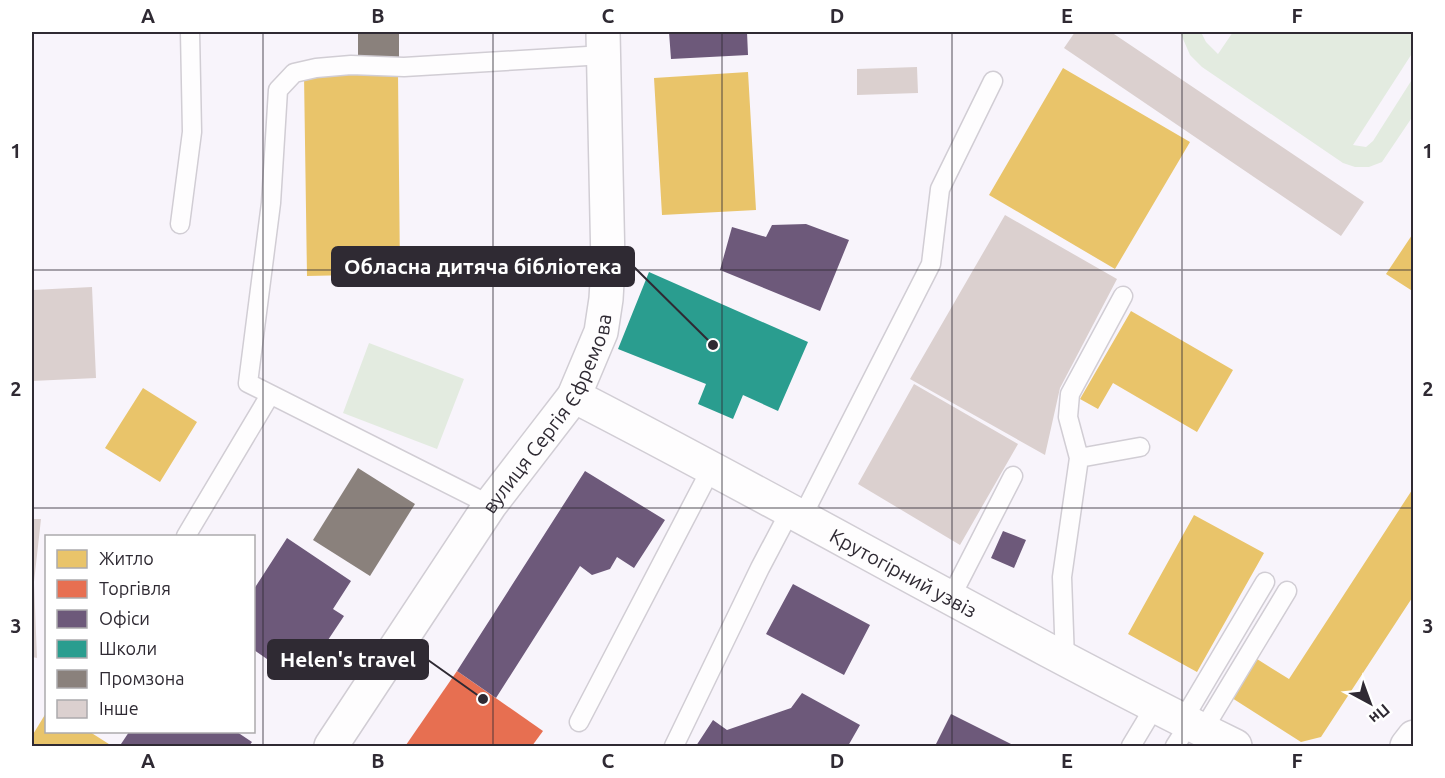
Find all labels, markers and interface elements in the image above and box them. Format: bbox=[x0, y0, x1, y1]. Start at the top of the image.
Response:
text: A bbox=[141, 4, 155, 27]
text: B bbox=[371, 4, 385, 27]
text: C bbox=[602, 4, 615, 27]
text: D bbox=[830, 4, 844, 27]
text: E bbox=[1061, 4, 1073, 27]
text: F bbox=[1291, 4, 1303, 27]
text: 1 bbox=[10, 139, 22, 162]
text: 1 bbox=[1422, 139, 1434, 162]
callout: Обласна дитяча бібліотека bbox=[332, 247, 634, 286]
text: Обласна дитяча бібліотека bbox=[344, 254, 622, 278]
street label: вулиця Сергія Єфремова bbox=[477, 312, 615, 517]
text: 2 bbox=[10, 377, 22, 400]
text: 2 bbox=[1422, 377, 1434, 400]
street label: Крутогірний узвіз bbox=[826, 523, 981, 622]
legend bbox=[45, 535, 255, 733]
text: Житло bbox=[99, 548, 154, 568]
text: Торгівля bbox=[99, 578, 171, 598]
text: Офіси bbox=[99, 608, 150, 628]
text: 3 bbox=[10, 614, 22, 637]
text: 3 bbox=[1422, 614, 1434, 637]
text: Школи bbox=[99, 638, 157, 658]
callout: Helen's travel bbox=[268, 640, 428, 679]
text: Helen's travel bbox=[280, 647, 416, 671]
text: Промзона bbox=[99, 668, 184, 688]
north arrow bbox=[1340, 673, 1400, 733]
text: Інше bbox=[99, 698, 139, 718]
text: Пн bbox=[1366, 701, 1394, 728]
text: A bbox=[141, 749, 155, 772]
text: B bbox=[371, 749, 385, 772]
text: C bbox=[602, 749, 615, 772]
text: D bbox=[830, 749, 844, 772]
text: E bbox=[1061, 749, 1073, 772]
text: F bbox=[1291, 749, 1303, 772]

